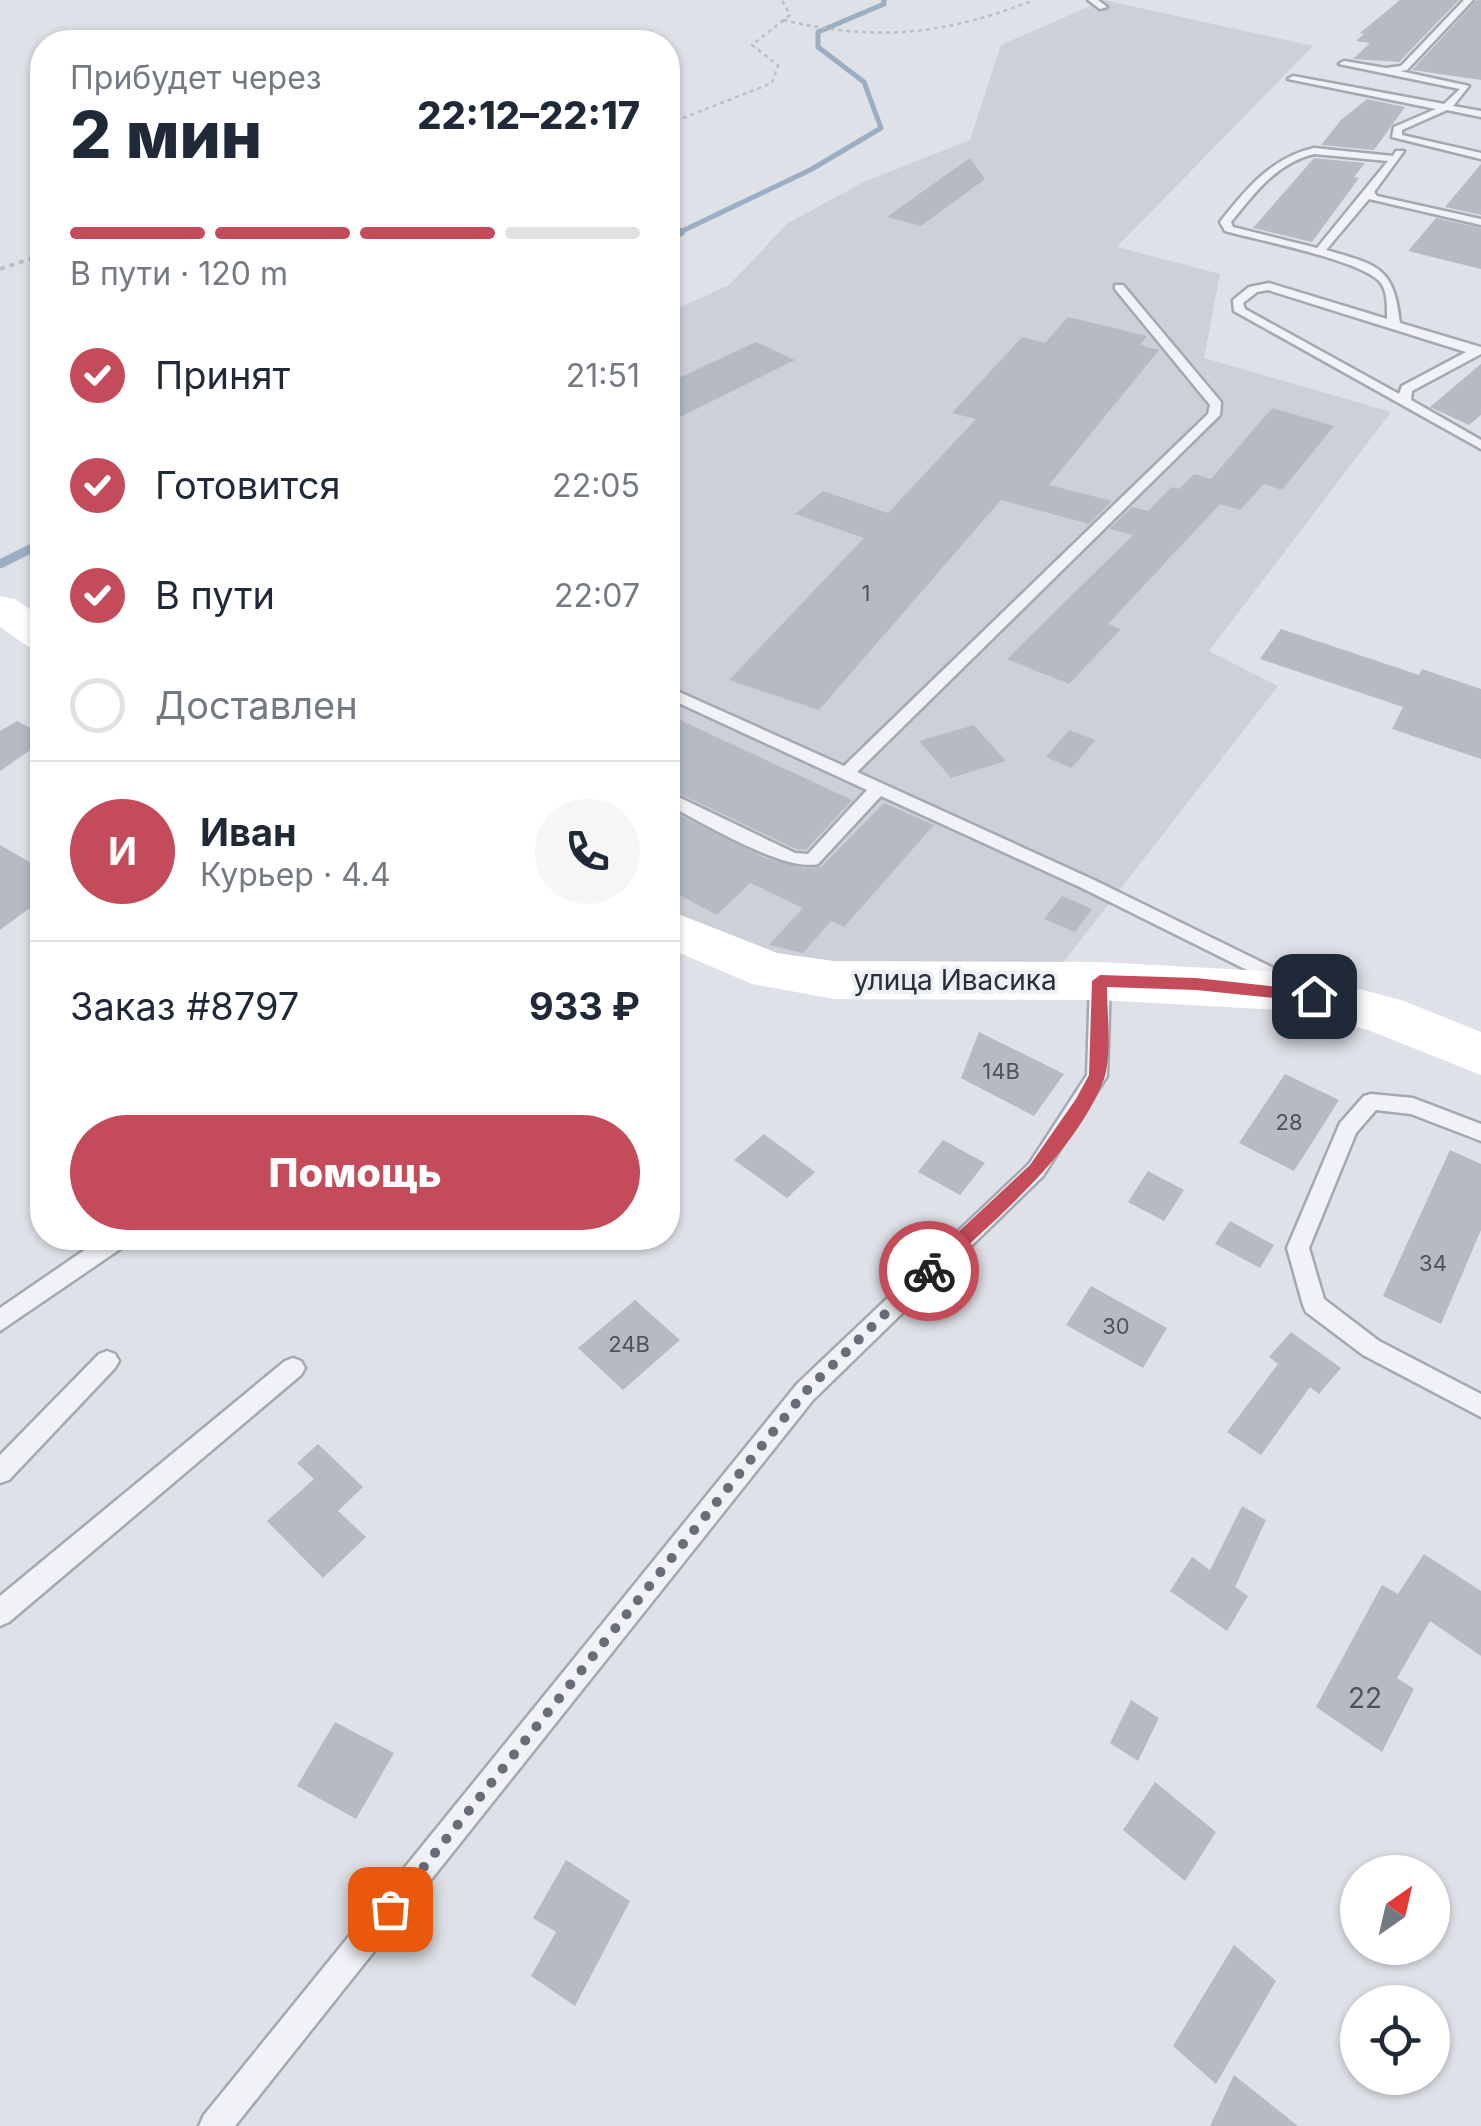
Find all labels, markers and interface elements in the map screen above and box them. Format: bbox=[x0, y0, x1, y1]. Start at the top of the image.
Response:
text: Прибудет через bbox=[70, 58, 322, 97]
text: 22:12–22:17 bbox=[417, 92, 640, 138]
text: 2 мин bbox=[70, 95, 262, 174]
text: В пути · 120 m bbox=[70, 254, 288, 293]
icon: check bbox=[70, 348, 125, 403]
text: Принят bbox=[155, 352, 290, 398]
text: 21:51 bbox=[566, 356, 640, 395]
icon: check bbox=[70, 458, 125, 513]
text: Готовится bbox=[155, 462, 340, 508]
text: 22:05 bbox=[552, 466, 640, 505]
icon: check bbox=[70, 568, 125, 623]
text: В пути bbox=[155, 572, 275, 618]
text: 22:07 bbox=[554, 576, 640, 615]
house number: 1 bbox=[862, 580, 870, 606]
text: Доставлен bbox=[155, 682, 358, 728]
button: phone bbox=[535, 799, 640, 904]
text: Иван bbox=[200, 809, 297, 855]
text: И bbox=[108, 828, 137, 874]
text: Курьер · 4.4 bbox=[200, 855, 391, 894]
pin bbox=[1272, 954, 1357, 1039]
street label: улица Ивасика bbox=[853, 963, 1057, 997]
icon: home bbox=[1287, 969, 1342, 1024]
text: Заказ #8797 bbox=[70, 983, 299, 1029]
text: 933 ₽ bbox=[529, 983, 640, 1029]
house number: 14В bbox=[982, 1058, 1020, 1084]
house number: 28 bbox=[1275, 1109, 1303, 1135]
button: Помощь bbox=[70, 1115, 640, 1230]
courier bbox=[879, 1221, 979, 1321]
icon: bike bbox=[902, 1244, 957, 1299]
house number: 34 bbox=[1419, 1250, 1447, 1276]
house number: 30 bbox=[1102, 1313, 1130, 1339]
house number: 24В bbox=[608, 1331, 650, 1357]
house number: 22 bbox=[1348, 1681, 1382, 1715]
north arrow bbox=[1340, 1855, 1450, 1965]
map controls bbox=[1340, 1855, 1450, 2095]
pin bbox=[348, 1867, 433, 1952]
icon: bag bbox=[363, 1882, 418, 1937]
button: locate bbox=[1340, 1985, 1450, 2095]

